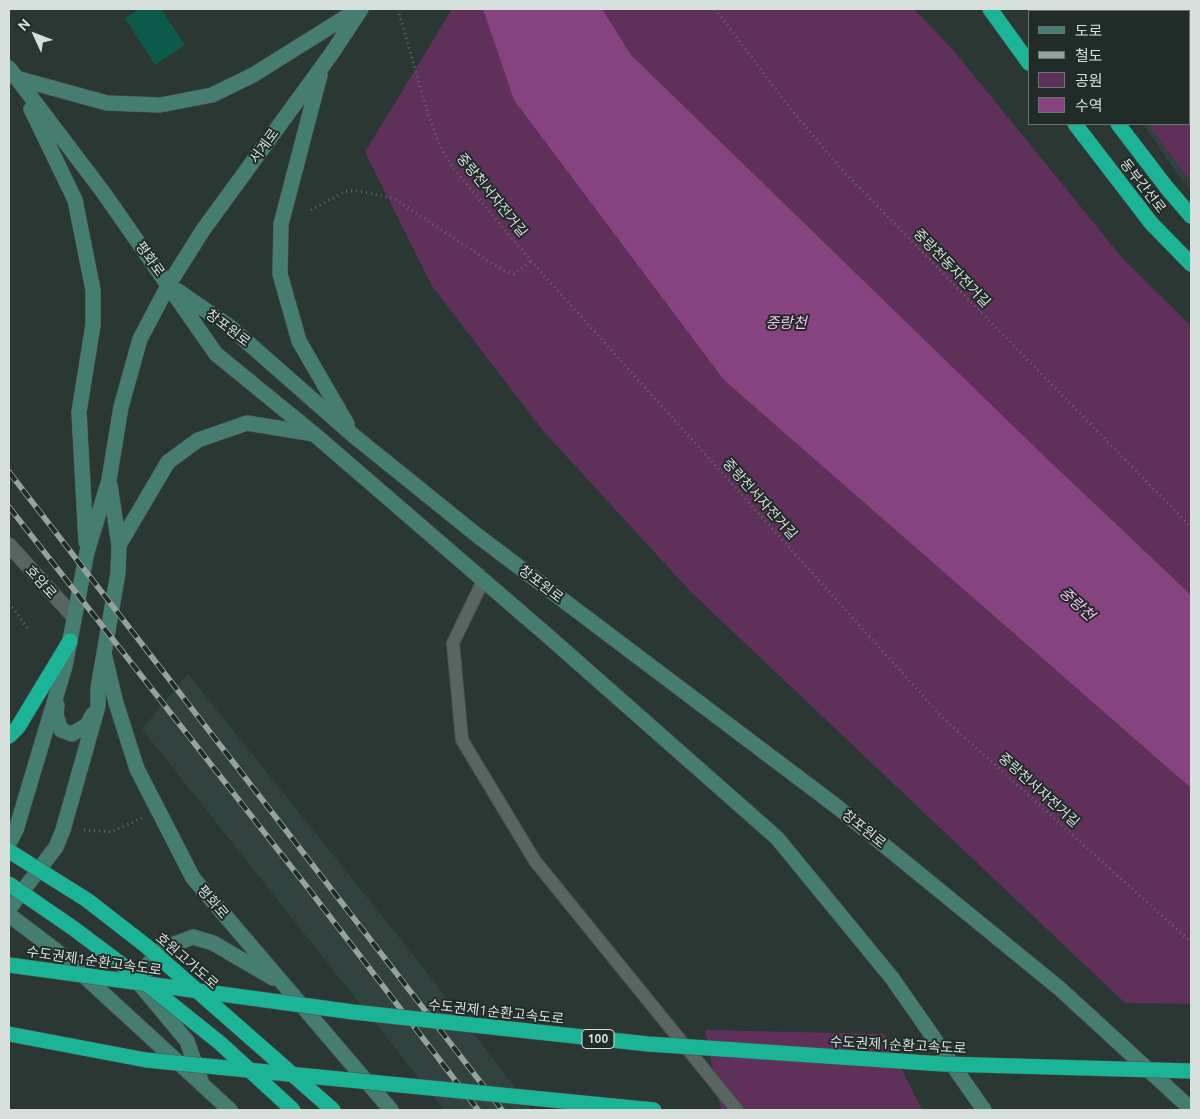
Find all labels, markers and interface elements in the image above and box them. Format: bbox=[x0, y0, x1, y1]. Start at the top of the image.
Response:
north arrow bbox=[10, 10, 60, 60]
legend bbox=[1028, 10, 1190, 125]
text: N bbox=[15, 15, 33, 34]
text: 도로 bbox=[1075, 22, 1103, 39]
text: 철도 bbox=[1075, 47, 1103, 64]
text: 공원 bbox=[1075, 72, 1103, 89]
text: 수역 bbox=[1075, 97, 1103, 114]
street label: 서계로 bbox=[246, 125, 282, 167]
street label: 중랑천서자전거길 bbox=[453, 150, 531, 240]
street label: 동부간선로 bbox=[1117, 155, 1169, 217]
street label: 중랑천동자전거길 bbox=[910, 225, 994, 311]
street label: 평화로 bbox=[132, 238, 168, 280]
street label: 창포원로 bbox=[202, 306, 254, 350]
water label: 중랑천 bbox=[765, 314, 807, 332]
street label: 중랑천서자전거길 bbox=[719, 455, 801, 543]
street label: 호암로 bbox=[22, 562, 60, 602]
street label: 창포원로 bbox=[515, 562, 567, 606]
water label: 중랑천 bbox=[1056, 583, 1098, 625]
street label: 중랑천서자전거길 bbox=[995, 749, 1083, 831]
street label: 창포원로 bbox=[839, 806, 889, 852]
street label: 평화로 bbox=[194, 882, 232, 922]
street label: 호원고가도로 bbox=[152, 929, 222, 993]
street label: 수도권제1순환고속도로 bbox=[25, 943, 163, 979]
street label: 수도권제1순환고속도로 bbox=[427, 997, 565, 1027]
road number: 100 bbox=[582, 1030, 614, 1048]
street label: 수도권제1순환고속도로 bbox=[829, 1033, 967, 1057]

